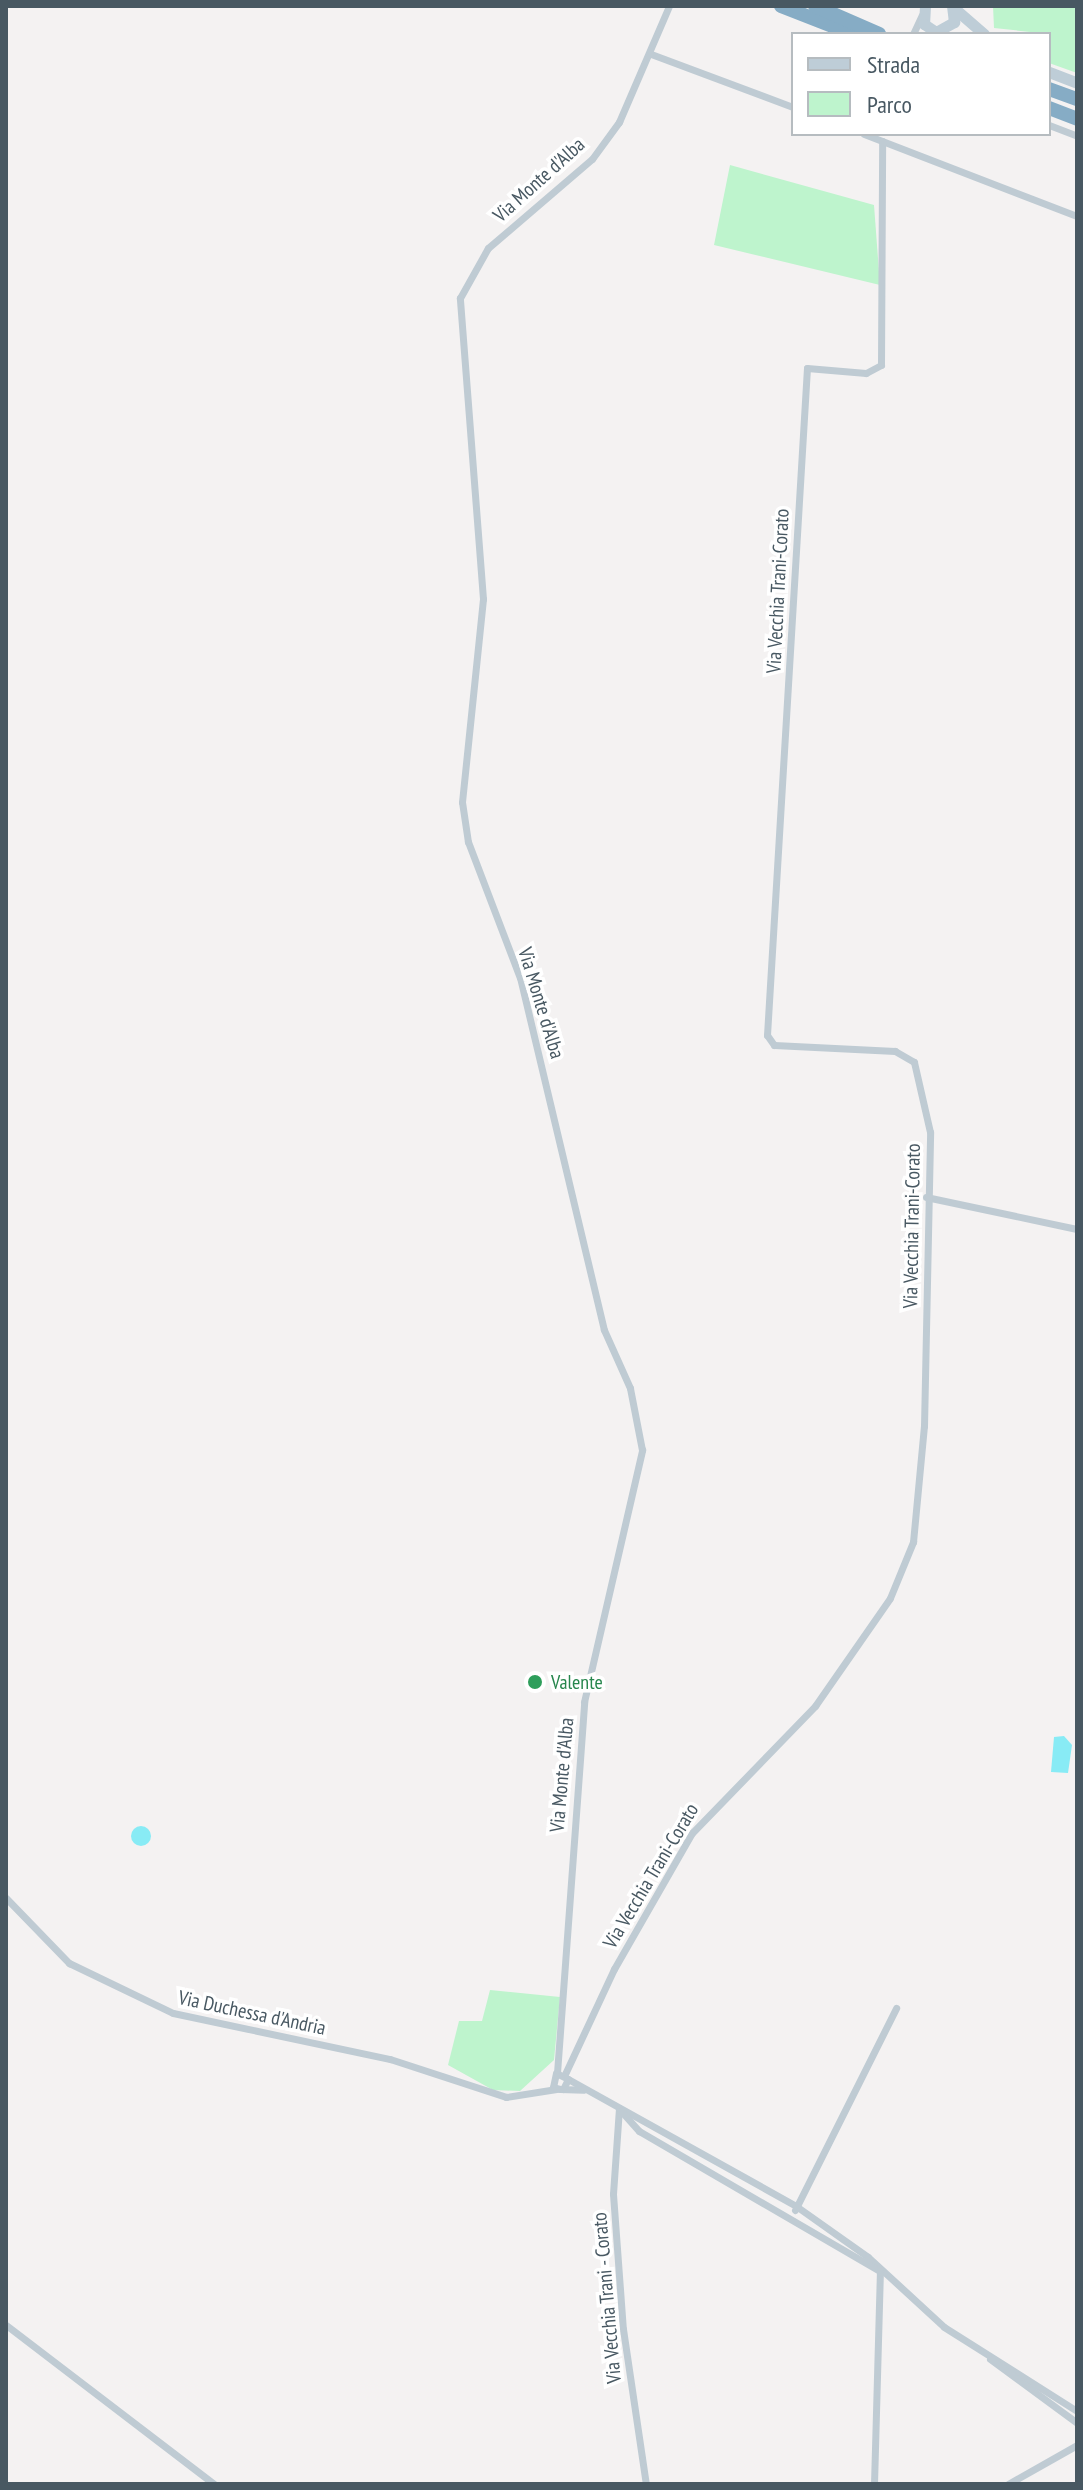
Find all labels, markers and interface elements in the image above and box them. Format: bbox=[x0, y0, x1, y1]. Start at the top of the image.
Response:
legend bbox=[791, 32, 1051, 136]
text: Strada bbox=[867, 49, 920, 80]
text: Parco bbox=[867, 89, 912, 120]
street label: Via Monte d'Alba bbox=[488, 133, 590, 227]
street label: Via Vecchia Trani-Corato bbox=[762, 508, 794, 674]
street label: Via Monte d'Alba bbox=[513, 945, 569, 1061]
street label: Via Vecchia Trani-Corato bbox=[899, 1143, 925, 1309]
place label: Valente bbox=[551, 1670, 603, 1694]
marker: Valente bbox=[526, 1673, 544, 1691]
street label: Via Monte d'Alba bbox=[545, 1717, 579, 1833]
street label: Via Vecchia Trani-Corato bbox=[598, 1799, 704, 1953]
street label: Via Duchessa d'Andria bbox=[176, 1986, 328, 2040]
street label: Via Vecchia Trani - Corato bbox=[587, 2210, 627, 2386]

